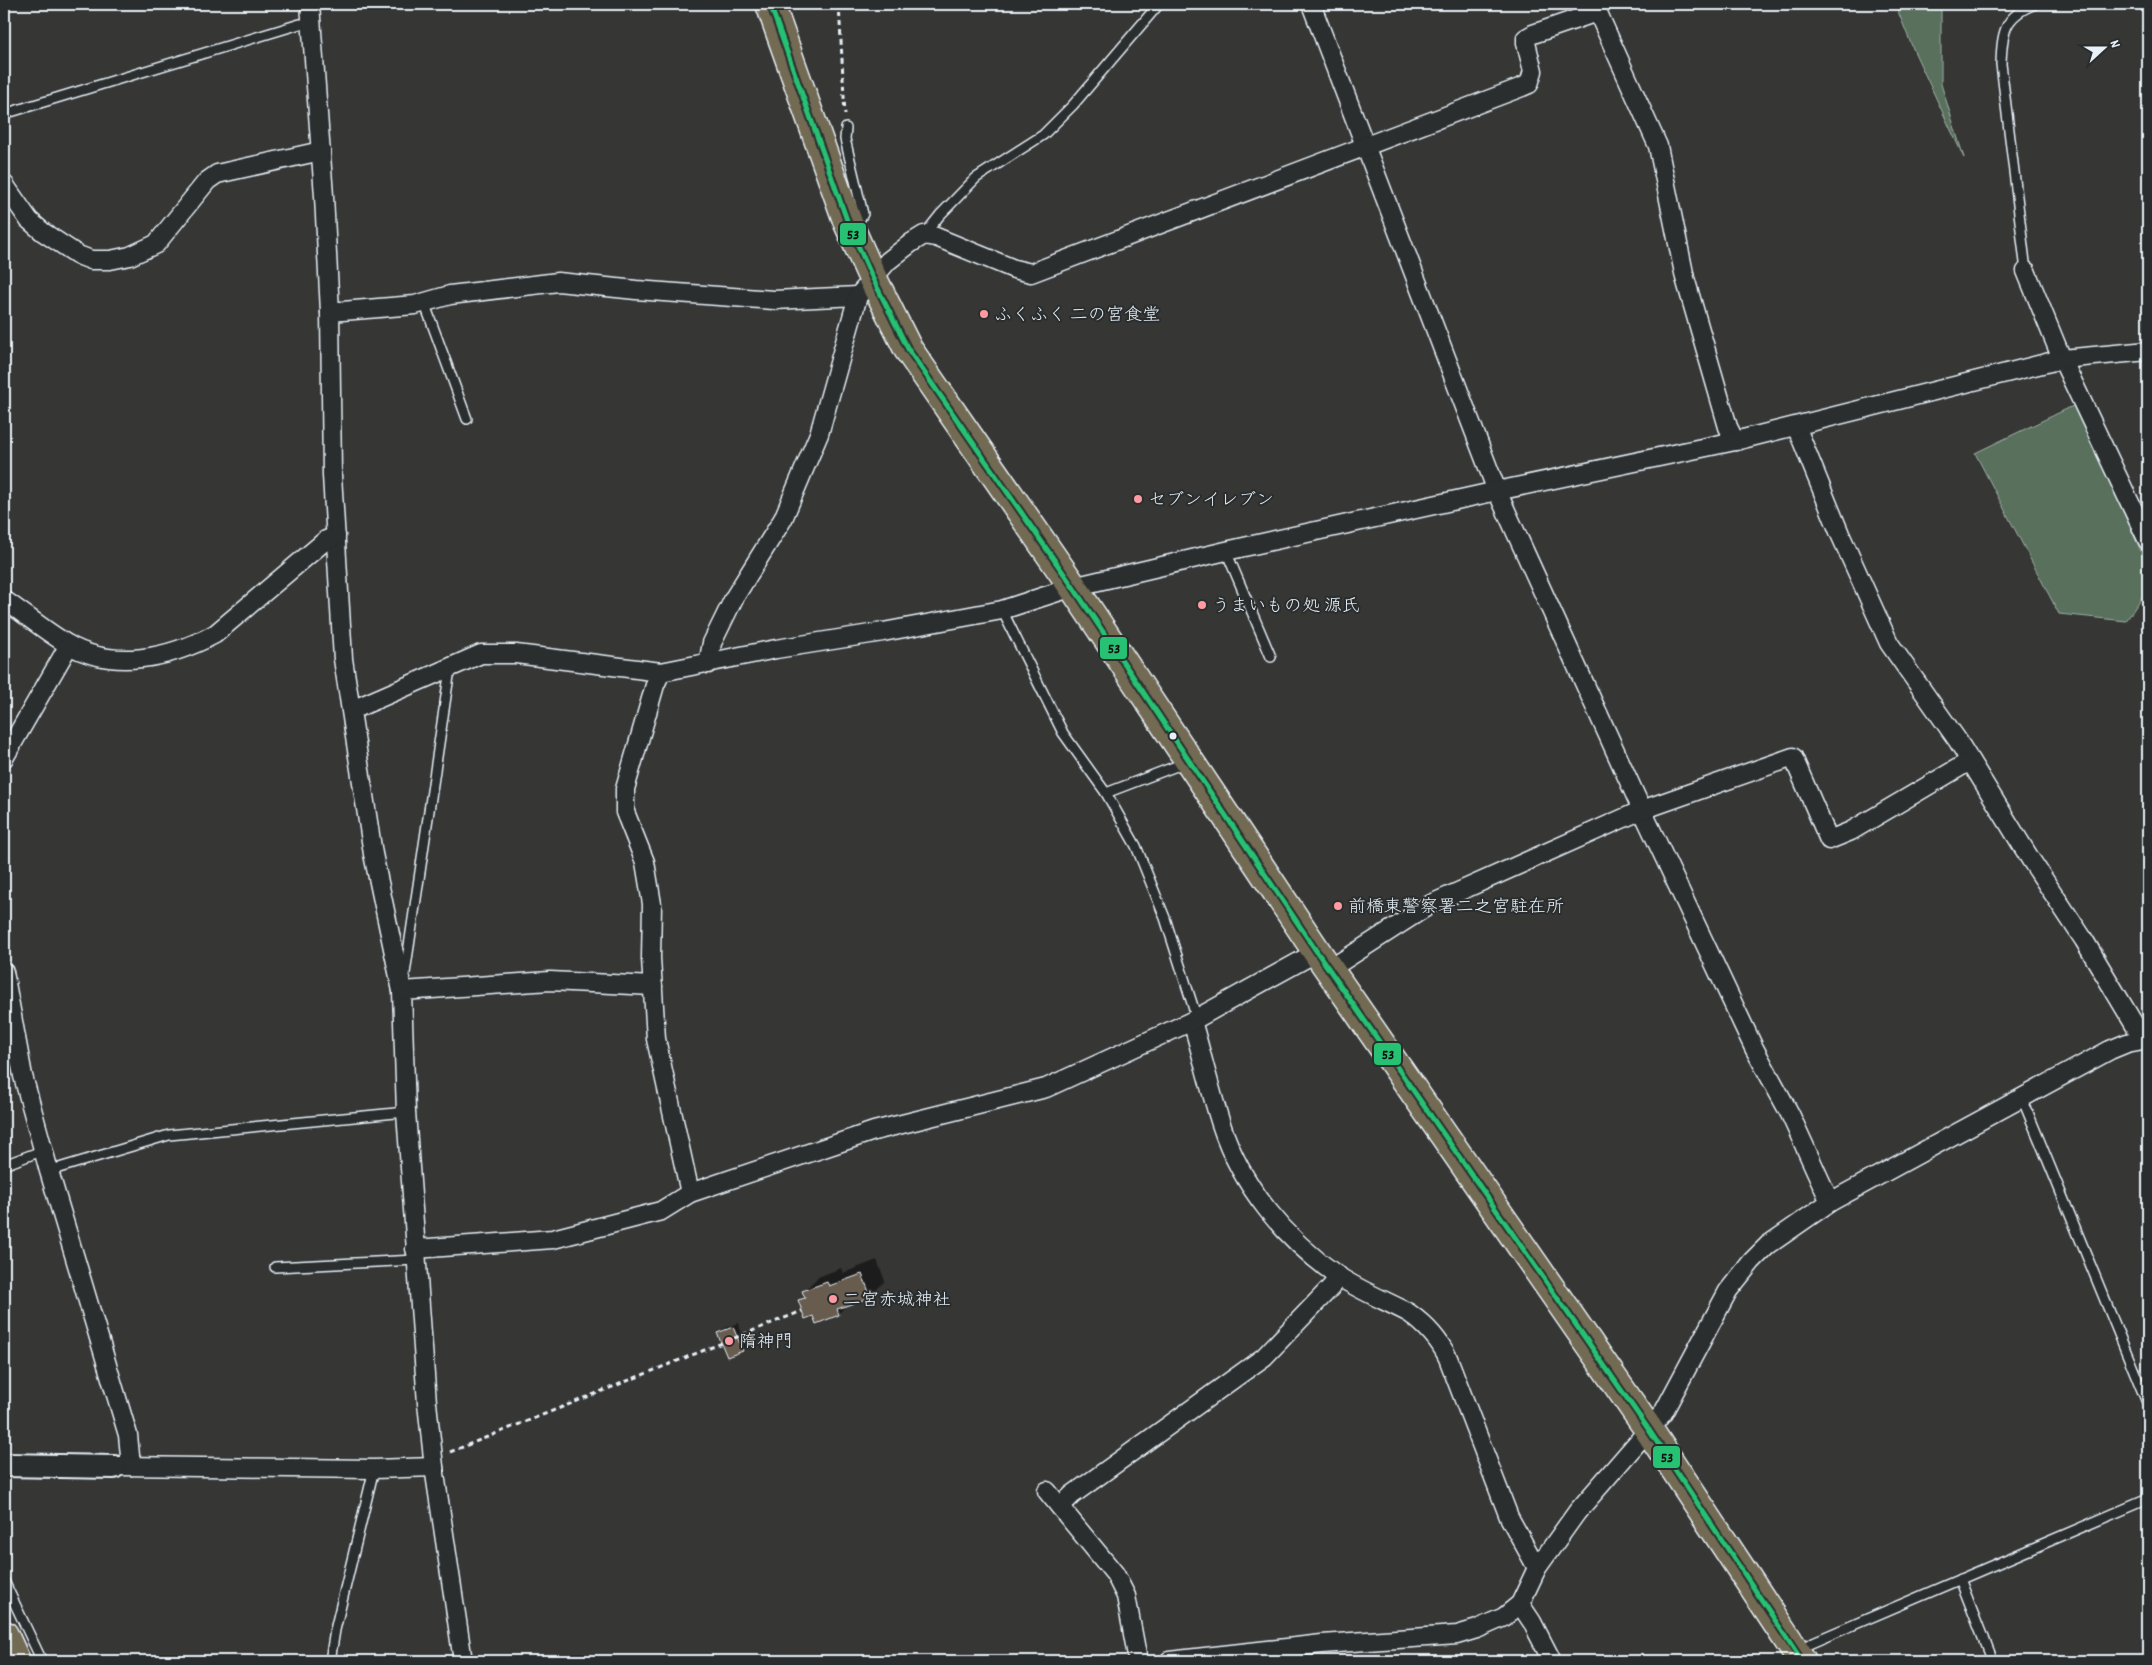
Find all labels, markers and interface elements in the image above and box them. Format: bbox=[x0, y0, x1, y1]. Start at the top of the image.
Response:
north arrow bbox=[2080, 22, 2130, 72]
text: N bbox=[2104, 37, 2125, 51]
line badge: 53 bbox=[839, 222, 867, 246]
text: 53 bbox=[847, 226, 859, 246]
place label: ふくふく 二の宮食堂 bbox=[994, 304, 1160, 329]
marker: ふくふく 二の宮食堂 bbox=[978, 308, 990, 320]
place label: セブンイレブン bbox=[1148, 489, 1274, 514]
marker: セブンイレブン bbox=[1132, 493, 1144, 505]
place label: うまいもの処 源氏 bbox=[1212, 595, 1360, 620]
marker: うまいもの処 源氏 bbox=[1196, 599, 1208, 611]
line badge: 53 bbox=[1099, 636, 1128, 660]
text: 53 bbox=[1108, 640, 1120, 660]
unlabelled marker bbox=[1168, 731, 1178, 741]
place label: 前橋東警察署二之宮駐在所 bbox=[1348, 896, 1564, 921]
marker: 前橋東警察署二之宮駐在所 bbox=[1332, 900, 1344, 912]
line badge: 53 bbox=[1373, 1042, 1402, 1066]
text: 53 bbox=[1382, 1046, 1394, 1066]
place label: 二宮赤城神社 bbox=[843, 1289, 951, 1314]
marker: 二宮赤城神社 bbox=[827, 1293, 839, 1305]
place label: 隋神門 bbox=[739, 1331, 793, 1356]
marker: 隋神門 bbox=[723, 1335, 735, 1347]
line badge: 53 bbox=[1652, 1445, 1681, 1469]
text: 53 bbox=[1661, 1449, 1673, 1469]

